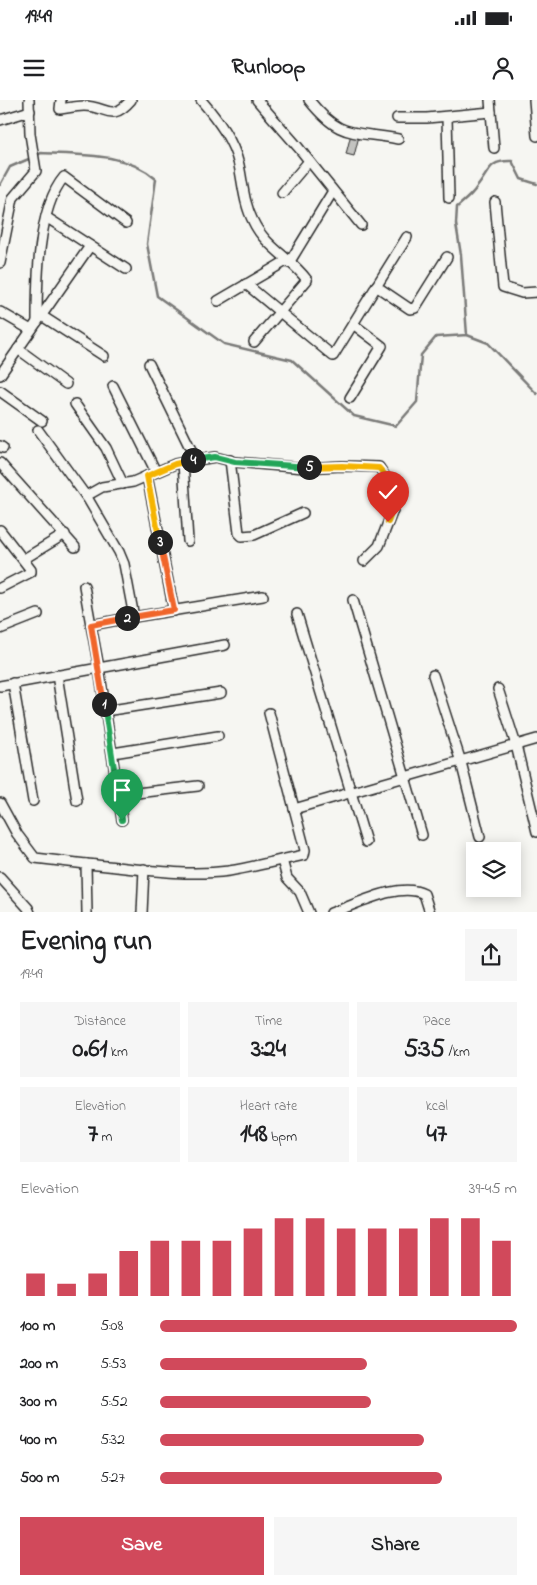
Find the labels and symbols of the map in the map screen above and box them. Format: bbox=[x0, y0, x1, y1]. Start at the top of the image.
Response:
pin: 4 bbox=[180, 448, 206, 472]
pin: 5 bbox=[296, 454, 322, 480]
pin bbox=[367, 471, 409, 522]
pin: 3 bbox=[148, 530, 172, 554]
pin: 2 bbox=[114, 606, 140, 630]
pin: 1 bbox=[92, 692, 116, 716]
pin bbox=[101, 769, 143, 820]

